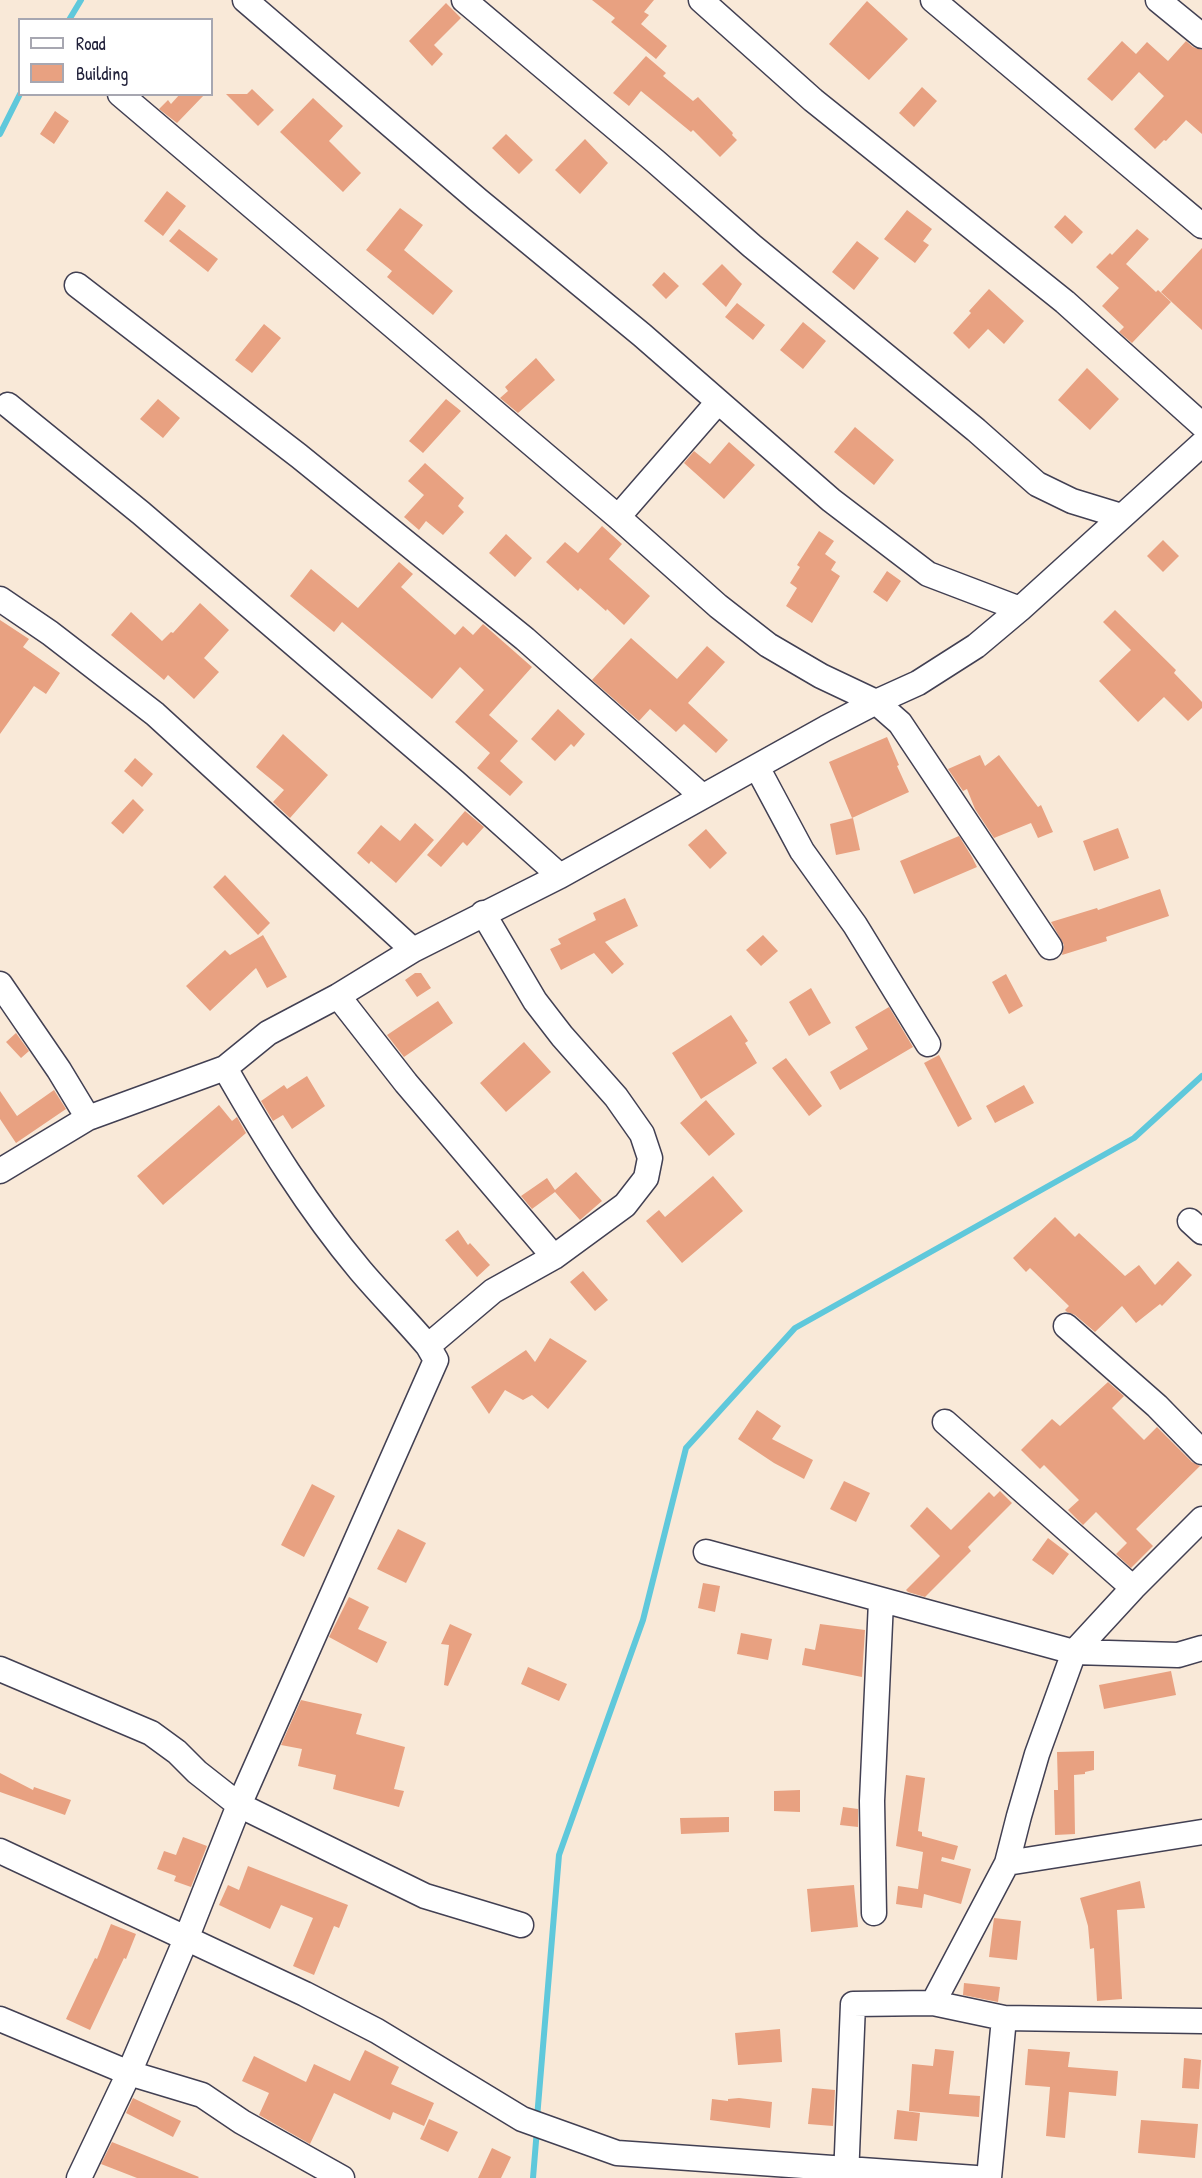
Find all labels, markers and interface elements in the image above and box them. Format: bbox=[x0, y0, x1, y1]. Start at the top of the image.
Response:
legend bbox=[18, 18, 213, 96]
text: Road bbox=[76, 31, 106, 56]
text: Building bbox=[76, 61, 128, 86]

